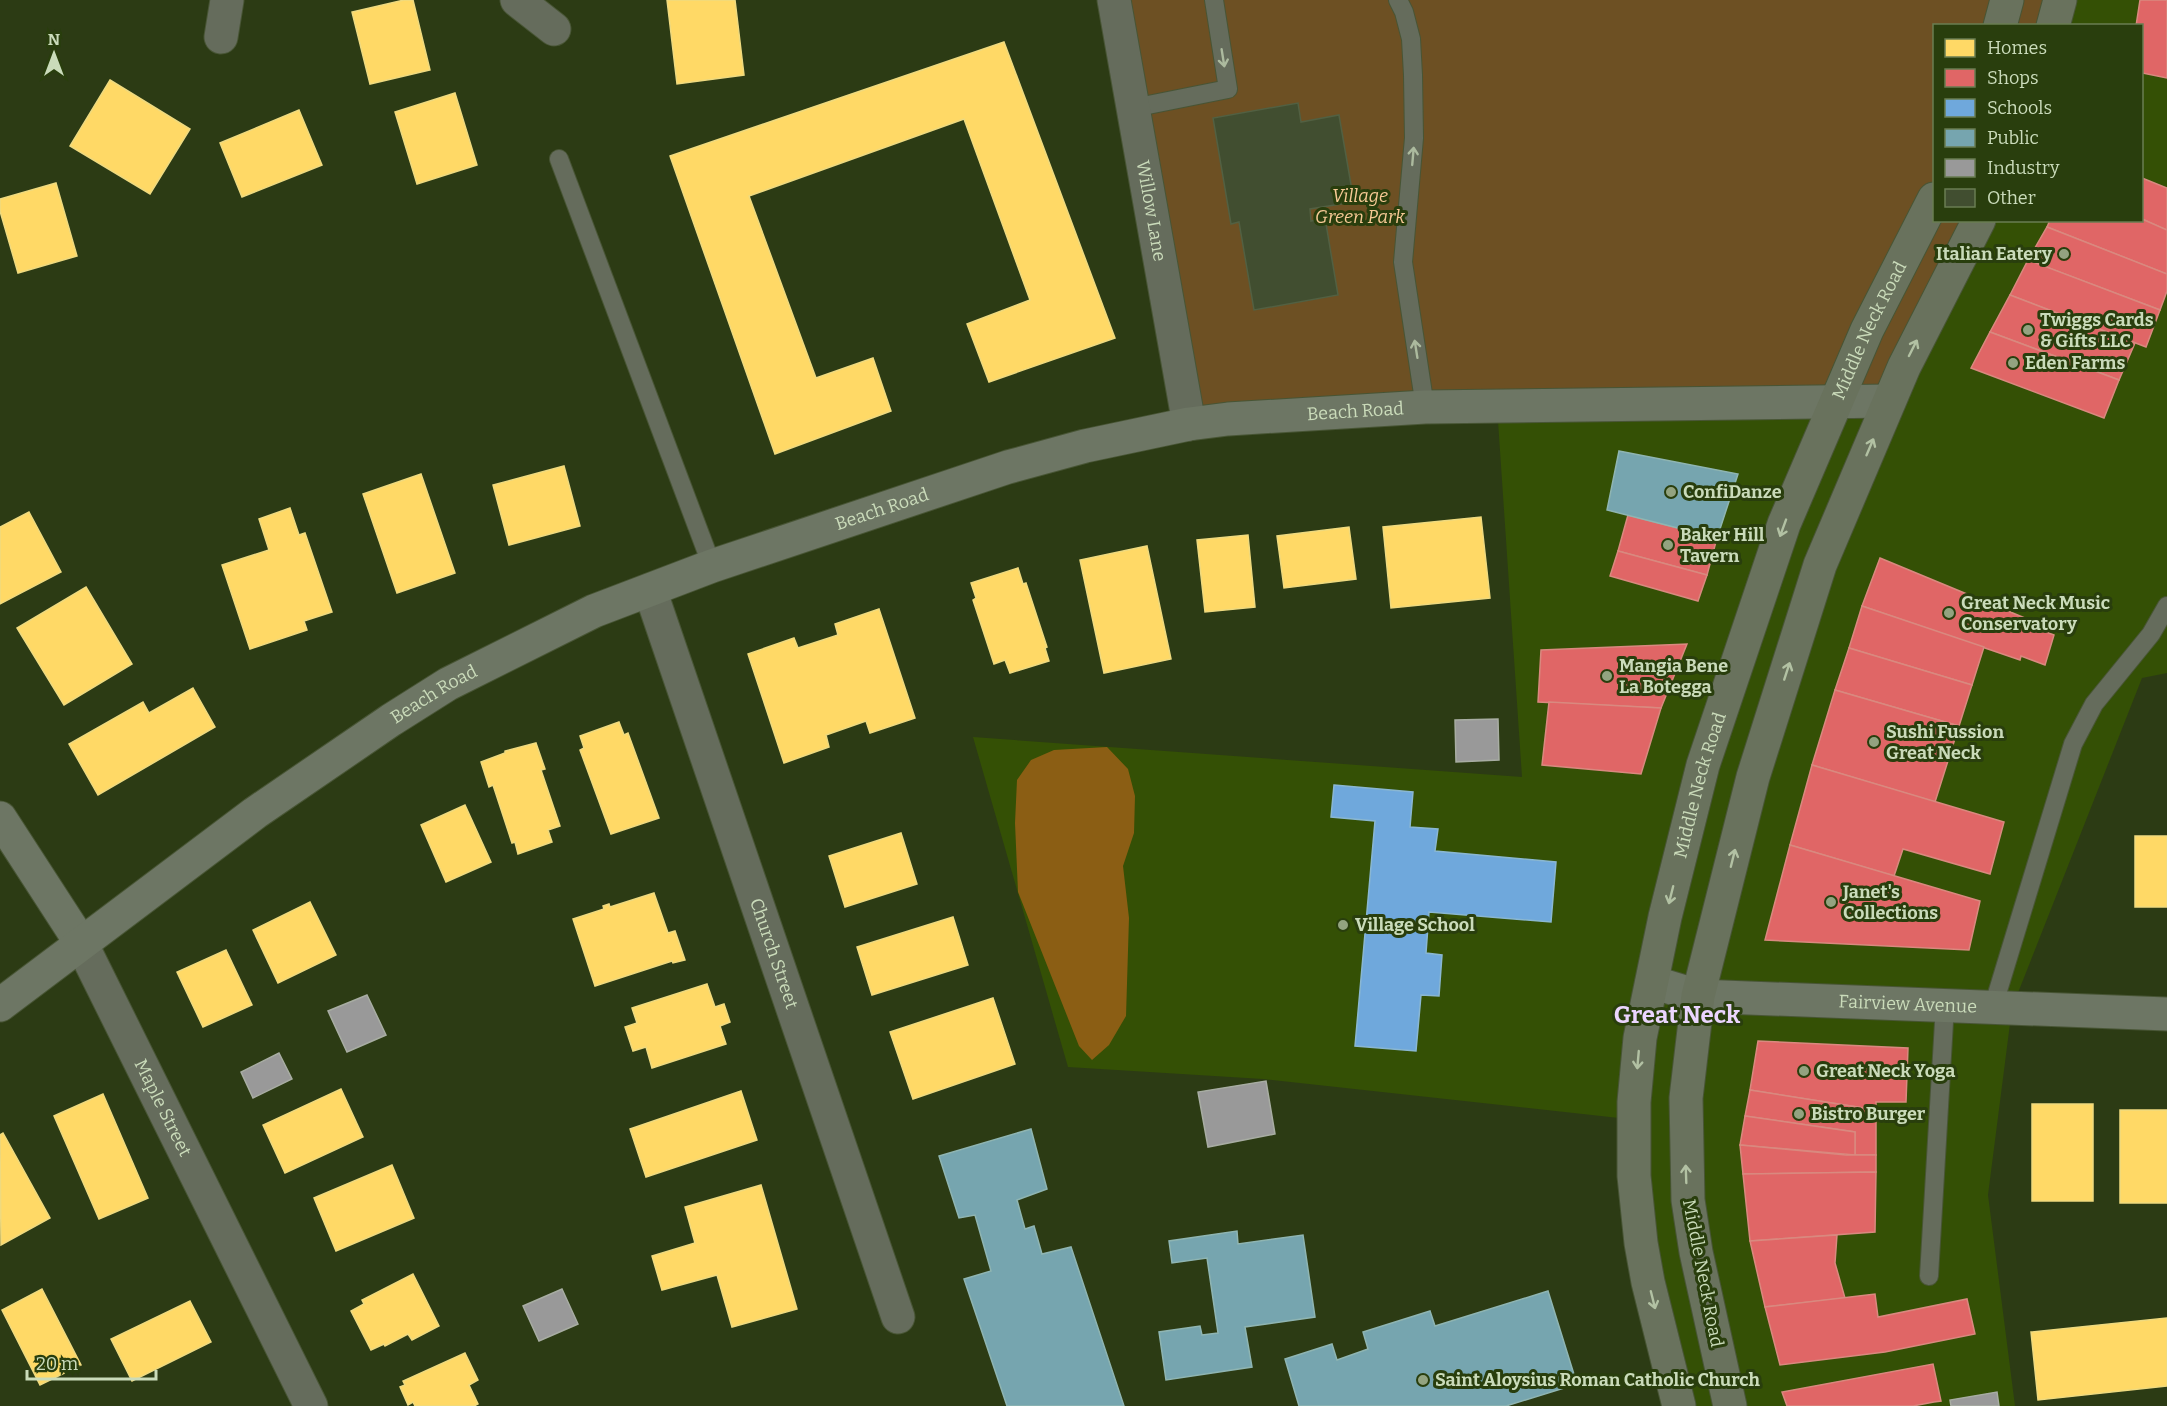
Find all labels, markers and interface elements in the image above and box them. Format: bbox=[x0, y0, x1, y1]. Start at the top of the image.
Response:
north arrow bbox=[24, 24, 84, 84]
legend bbox=[1933, 24, 2143, 222]
text: N bbox=[48, 30, 60, 49]
text: Homes bbox=[1987, 37, 2047, 59]
one-way arrow bbox=[1218, 47, 1229, 67]
text: Shops bbox=[1987, 67, 2039, 89]
text: Schools bbox=[1987, 97, 2052, 119]
text: Public bbox=[1987, 127, 2039, 149]
one-way arrow bbox=[1407, 146, 1418, 166]
text: Industry bbox=[1987, 157, 2060, 179]
street label: Willow Lane bbox=[1132, 158, 1171, 263]
park label: Village Green Park bbox=[1315, 185, 1405, 228]
text: Other bbox=[1987, 187, 2036, 209]
place label: Italian Eatery bbox=[1936, 243, 2053, 265]
marker: Italian Eatery bbox=[2057, 247, 2071, 261]
street label: Middle Neck Road bbox=[1827, 257, 1911, 403]
place label: Twiggs Cards & Gifts LLC bbox=[2040, 309, 2154, 352]
marker: Twiggs Cards & Gifts LLC bbox=[2021, 323, 2035, 337]
one-way arrow bbox=[1411, 340, 1422, 360]
one-way arrow bbox=[1908, 340, 1920, 358]
place label: Eden Farms bbox=[2025, 352, 2125, 374]
marker: Eden Farms bbox=[2006, 356, 2020, 370]
street label: Beach Road bbox=[1306, 397, 1405, 425]
one-way arrow bbox=[1865, 438, 1876, 456]
place label: ConfiDanze bbox=[1683, 481, 1782, 503]
street label: Beach Road bbox=[832, 483, 932, 535]
marker: ConfiDanze bbox=[1664, 485, 1678, 499]
one-way arrow bbox=[1777, 518, 1788, 536]
place label: Baker Hill Tavern bbox=[1680, 524, 1765, 567]
marker: Baker Hill Tavern bbox=[1661, 538, 1675, 552]
place label: Great Neck Music Conservatory bbox=[1961, 592, 2110, 635]
marker: Great Neck Music Conservatory bbox=[1942, 606, 1956, 620]
place label: Mangia Bene La Botegga bbox=[1619, 655, 1728, 698]
street label: Beach Road bbox=[386, 660, 481, 729]
one-way arrow bbox=[1782, 662, 1793, 681]
marker: Mangia Bene La Botegga bbox=[1600, 669, 1614, 683]
street label: Middle Neck Road bbox=[1669, 709, 1731, 860]
place label: Sushi Fussion Great Neck bbox=[1886, 721, 2004, 764]
marker: Sushi Fussion Great Neck bbox=[1867, 735, 1881, 749]
one-way arrow bbox=[1727, 849, 1739, 868]
place label: Janet's Collections bbox=[1842, 881, 1938, 924]
one-way arrow bbox=[1664, 885, 1676, 904]
street label: Church Street bbox=[745, 895, 803, 1012]
marker: Janet's Collections bbox=[1824, 895, 1838, 909]
place label: Village School bbox=[1355, 914, 1475, 936]
marker: Village School bbox=[1336, 918, 1350, 932]
street label: Fairview Avenue bbox=[1838, 990, 1977, 1018]
district label: Great Neck bbox=[1614, 1001, 1741, 1029]
one-way arrow bbox=[1632, 1050, 1643, 1069]
street label: Maple Street bbox=[129, 1055, 196, 1161]
place label: Great Neck Yoga bbox=[1816, 1060, 1955, 1082]
marker: Great Neck Yoga bbox=[1797, 1064, 1811, 1078]
place label: Bistro Burger bbox=[1811, 1103, 1926, 1125]
marker: Bistro Burger bbox=[1792, 1107, 1806, 1121]
one-way arrow bbox=[1681, 1165, 1692, 1185]
street label: Middle Neck Road bbox=[1678, 1197, 1728, 1349]
one-way arrow bbox=[1647, 1290, 1659, 1309]
scale bar bbox=[27, 1343, 156, 1381]
text: 20 m bbox=[36, 1353, 78, 1375]
place label: Saint Aloysius Roman Catholic Church bbox=[1435, 1369, 1761, 1391]
marker: Saint Aloysius Roman Catholic Church bbox=[1416, 1373, 1430, 1387]

